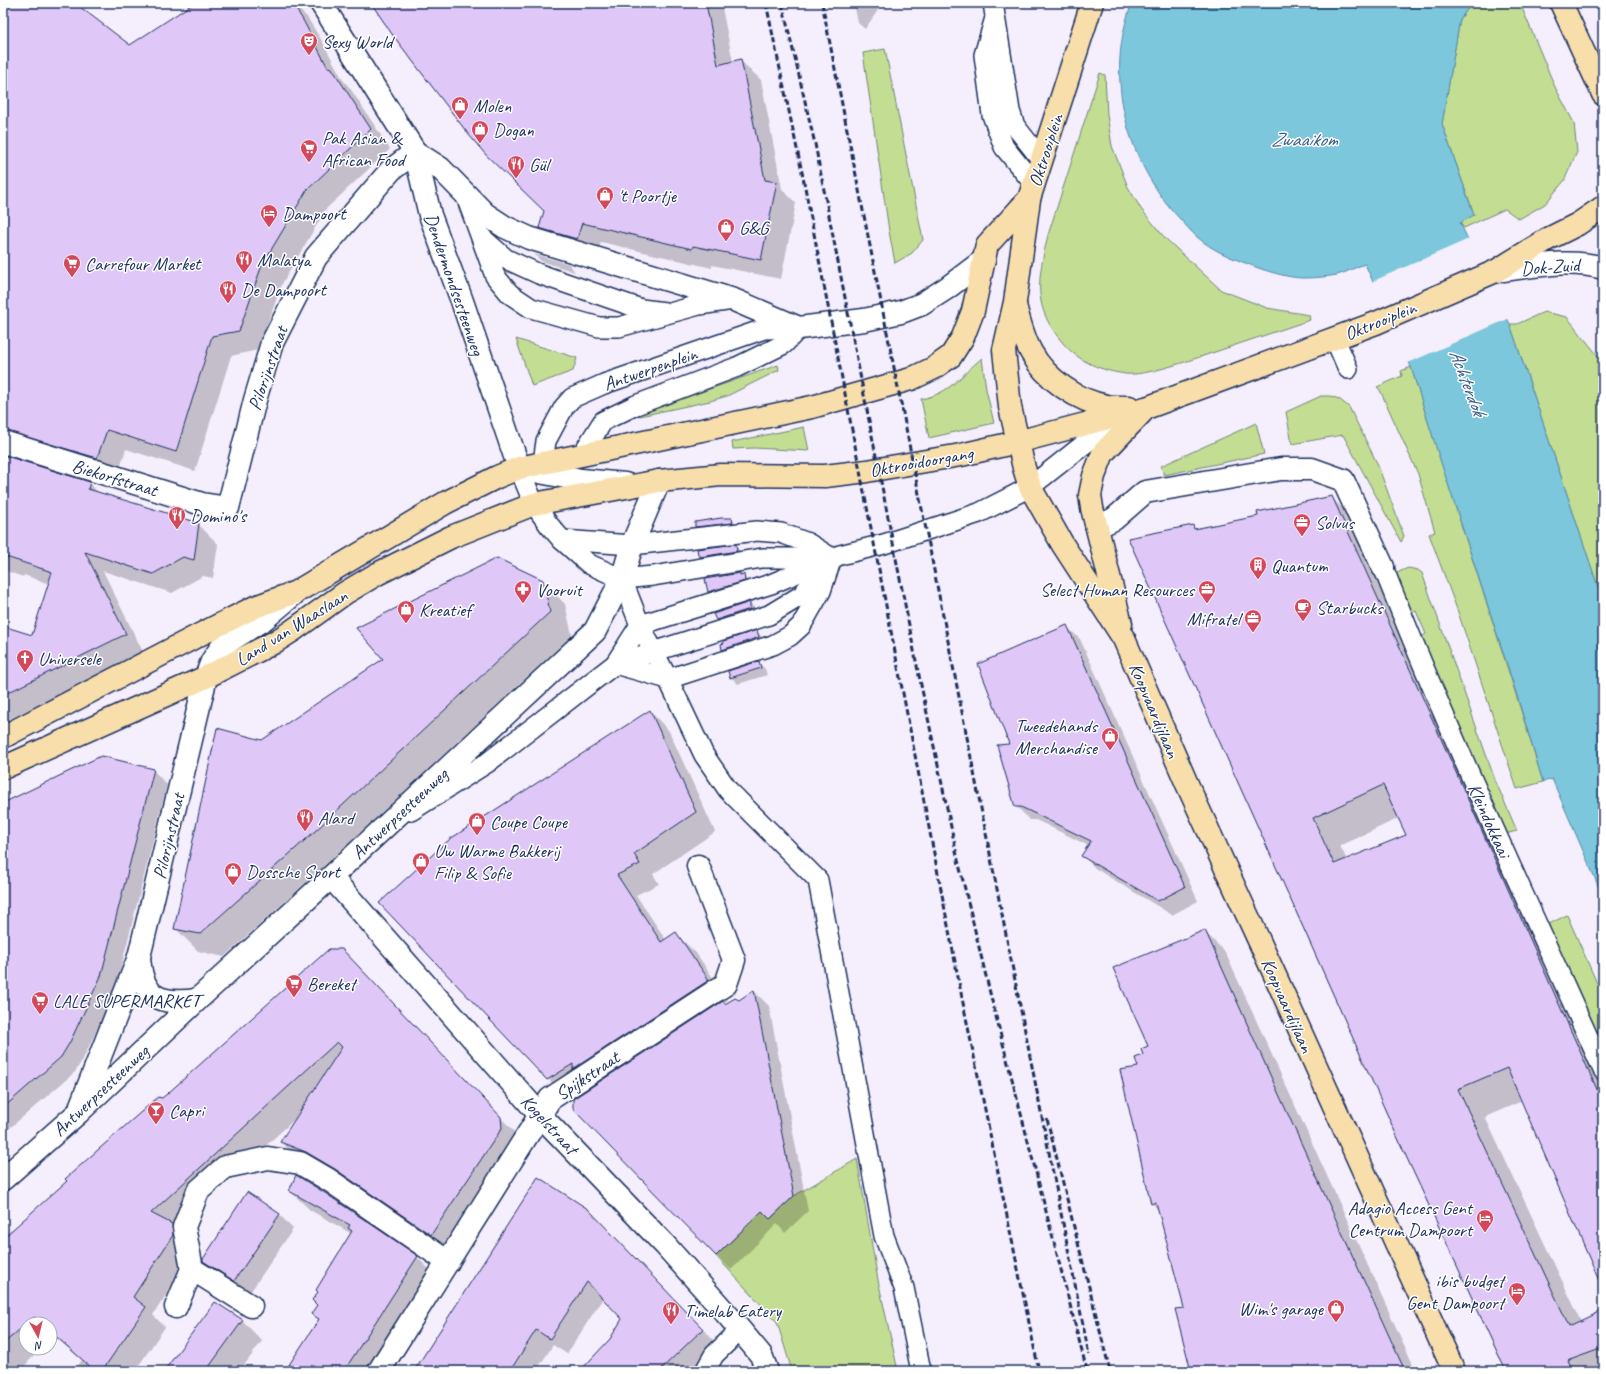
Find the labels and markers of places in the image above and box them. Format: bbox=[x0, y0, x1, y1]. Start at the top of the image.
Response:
place label: Sexy World bbox=[322, 30, 396, 54]
theatre icon: Sexy World bbox=[299, 31, 319, 56]
place label: Molen bbox=[473, 94, 512, 118]
shop icon: Molen bbox=[450, 95, 470, 120]
place label: Dogan bbox=[493, 118, 534, 142]
shop icon: Dogan bbox=[470, 119, 490, 144]
place label: Pak Asian & African Food bbox=[322, 126, 408, 172]
supermarket icon: Pak Asian & African Food bbox=[299, 138, 319, 163]
place label: Gül bbox=[529, 153, 552, 177]
restaurant icon: Gül bbox=[506, 154, 526, 179]
place label: 't Poortje bbox=[618, 184, 678, 208]
shop icon: 't Poortje bbox=[595, 185, 615, 210]
place label: Dampoort bbox=[282, 202, 347, 226]
hotel icon: Dampoort bbox=[259, 203, 279, 228]
place label: G&G bbox=[739, 216, 771, 240]
shop icon: G&G bbox=[716, 217, 736, 242]
place label: Malatya bbox=[257, 248, 313, 272]
restaurant icon: Malatya bbox=[234, 249, 254, 274]
place label: Carrefour Market bbox=[85, 252, 202, 276]
supermarket icon: Carrefour Market bbox=[62, 253, 82, 278]
place label: De Dampoort bbox=[241, 278, 328, 302]
restaurant icon: De Dampoort bbox=[218, 279, 238, 304]
place label: Domino's bbox=[190, 504, 249, 528]
restaurant icon: Domino's bbox=[167, 505, 187, 530]
place label: Solvus bbox=[1315, 511, 1355, 535]
office icon: Solvus bbox=[1292, 512, 1312, 537]
place label: Quantum bbox=[1271, 554, 1329, 578]
building icon: Quantum bbox=[1248, 555, 1268, 580]
place label: Vooruit bbox=[536, 578, 584, 602]
place label: Select Human Resources bbox=[1040, 578, 1196, 602]
pharmacy icon: Vooruit bbox=[513, 579, 533, 604]
office icon: Select Human Resources bbox=[1197, 579, 1217, 604]
place label: Starbucks bbox=[1316, 596, 1384, 620]
cafe icon: Starbucks bbox=[1293, 597, 1313, 622]
place label: Kreatief bbox=[419, 598, 475, 622]
shop icon: Kreatief bbox=[396, 599, 416, 624]
place label: Mifratel bbox=[1187, 607, 1244, 631]
office icon: Mifratel bbox=[1243, 608, 1263, 633]
place label: Universele bbox=[38, 647, 102, 671]
church icon: Universele bbox=[15, 648, 35, 673]
place label: Tweedehands Merchandise bbox=[1015, 714, 1099, 760]
shop icon: Tweedehands Merchandise bbox=[1100, 726, 1120, 751]
place label: Alard bbox=[318, 806, 356, 830]
restaurant icon: Alard bbox=[295, 807, 315, 832]
place label: Coupe Coupe bbox=[490, 810, 569, 834]
shop icon: Coupe Coupe bbox=[467, 811, 487, 836]
place label: Uw Warme Bakkerij Filip & Sofie bbox=[434, 839, 562, 885]
shop icon: Uw Warme Bakkerij Filip & Sofie bbox=[411, 851, 431, 876]
place label: Dossche Sport bbox=[246, 860, 341, 884]
shop icon: Dossche Sport bbox=[223, 861, 243, 886]
place label: Bereket bbox=[307, 972, 358, 996]
supermarket icon: Bereket bbox=[284, 973, 304, 998]
place label: LALE SUPERMARKET bbox=[53, 989, 205, 1013]
supermarket icon: LALE SUPERMARKET bbox=[30, 990, 50, 1015]
place label: Capri bbox=[169, 1099, 206, 1123]
bar icon: Capri bbox=[146, 1100, 166, 1125]
place label: Adagio Access Gent Centrum Dampoort bbox=[1348, 1196, 1474, 1242]
hotel icon: Adagio Access Gent Centrum Dampoort bbox=[1475, 1208, 1495, 1233]
place label: ibis budget Gent Dampoort bbox=[1406, 1269, 1507, 1315]
hotel icon: ibis budget Gent Dampoort bbox=[1507, 1281, 1527, 1306]
place label: Wim's garage bbox=[1239, 1297, 1325, 1321]
shop icon: Wim's garage bbox=[1326, 1298, 1346, 1323]
place label: Timelab Eatery bbox=[684, 1299, 783, 1323]
restaurant icon: Timelab Eatery bbox=[661, 1300, 681, 1325]

